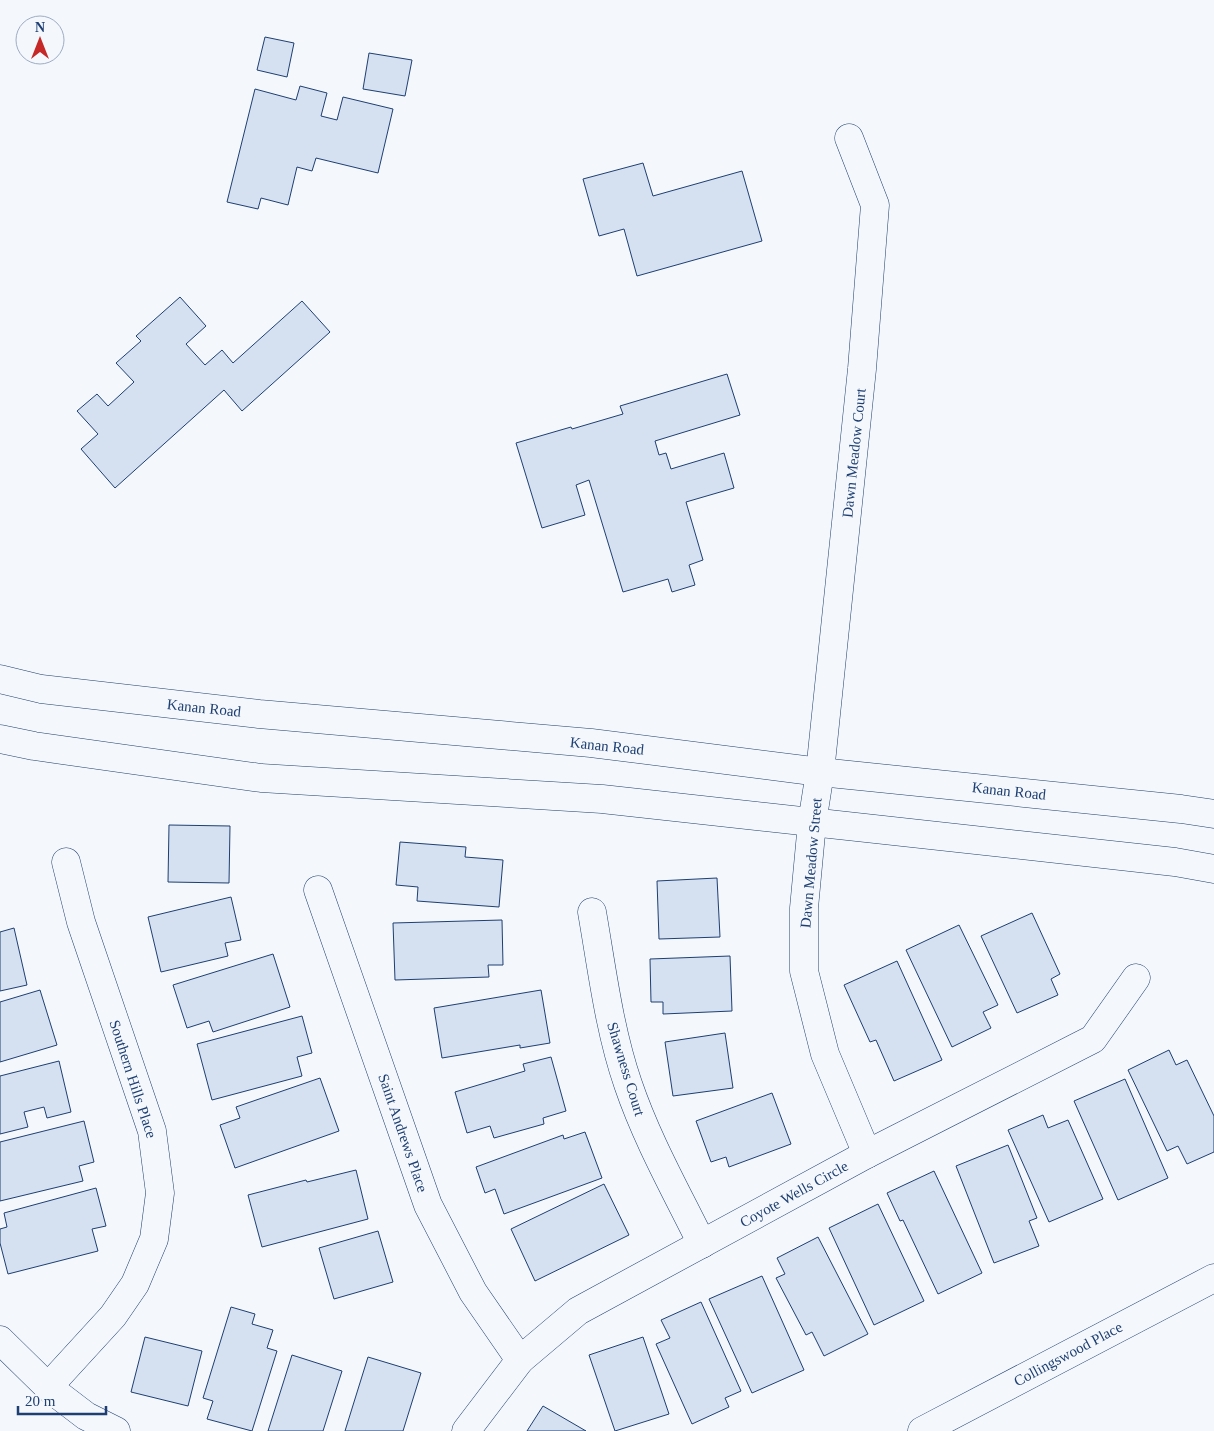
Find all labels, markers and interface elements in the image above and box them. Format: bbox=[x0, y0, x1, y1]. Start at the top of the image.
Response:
north arrow bbox=[15, 15, 65, 65]
text: N bbox=[35, 20, 45, 35]
street label: Dawn Meadow Court bbox=[839, 387, 869, 518]
street label: Kanan Road bbox=[166, 696, 242, 720]
street label: Kanan Road bbox=[569, 734, 645, 758]
street label: Kanan Road bbox=[971, 779, 1047, 803]
street label: Dawn Meadow Street bbox=[797, 796, 825, 929]
street label: Southern Hills Place bbox=[106, 1018, 160, 1140]
street label: Shawness Court bbox=[604, 1020, 648, 1119]
street label: Saint Andrews Place bbox=[375, 1072, 431, 1195]
street label: Coyote Wells Circle bbox=[737, 1158, 851, 1230]
street label: Collingswood Place bbox=[1011, 1319, 1125, 1389]
scale bar bbox=[18, 1384, 105, 1416]
text: 20 m bbox=[25, 1393, 56, 1409]

